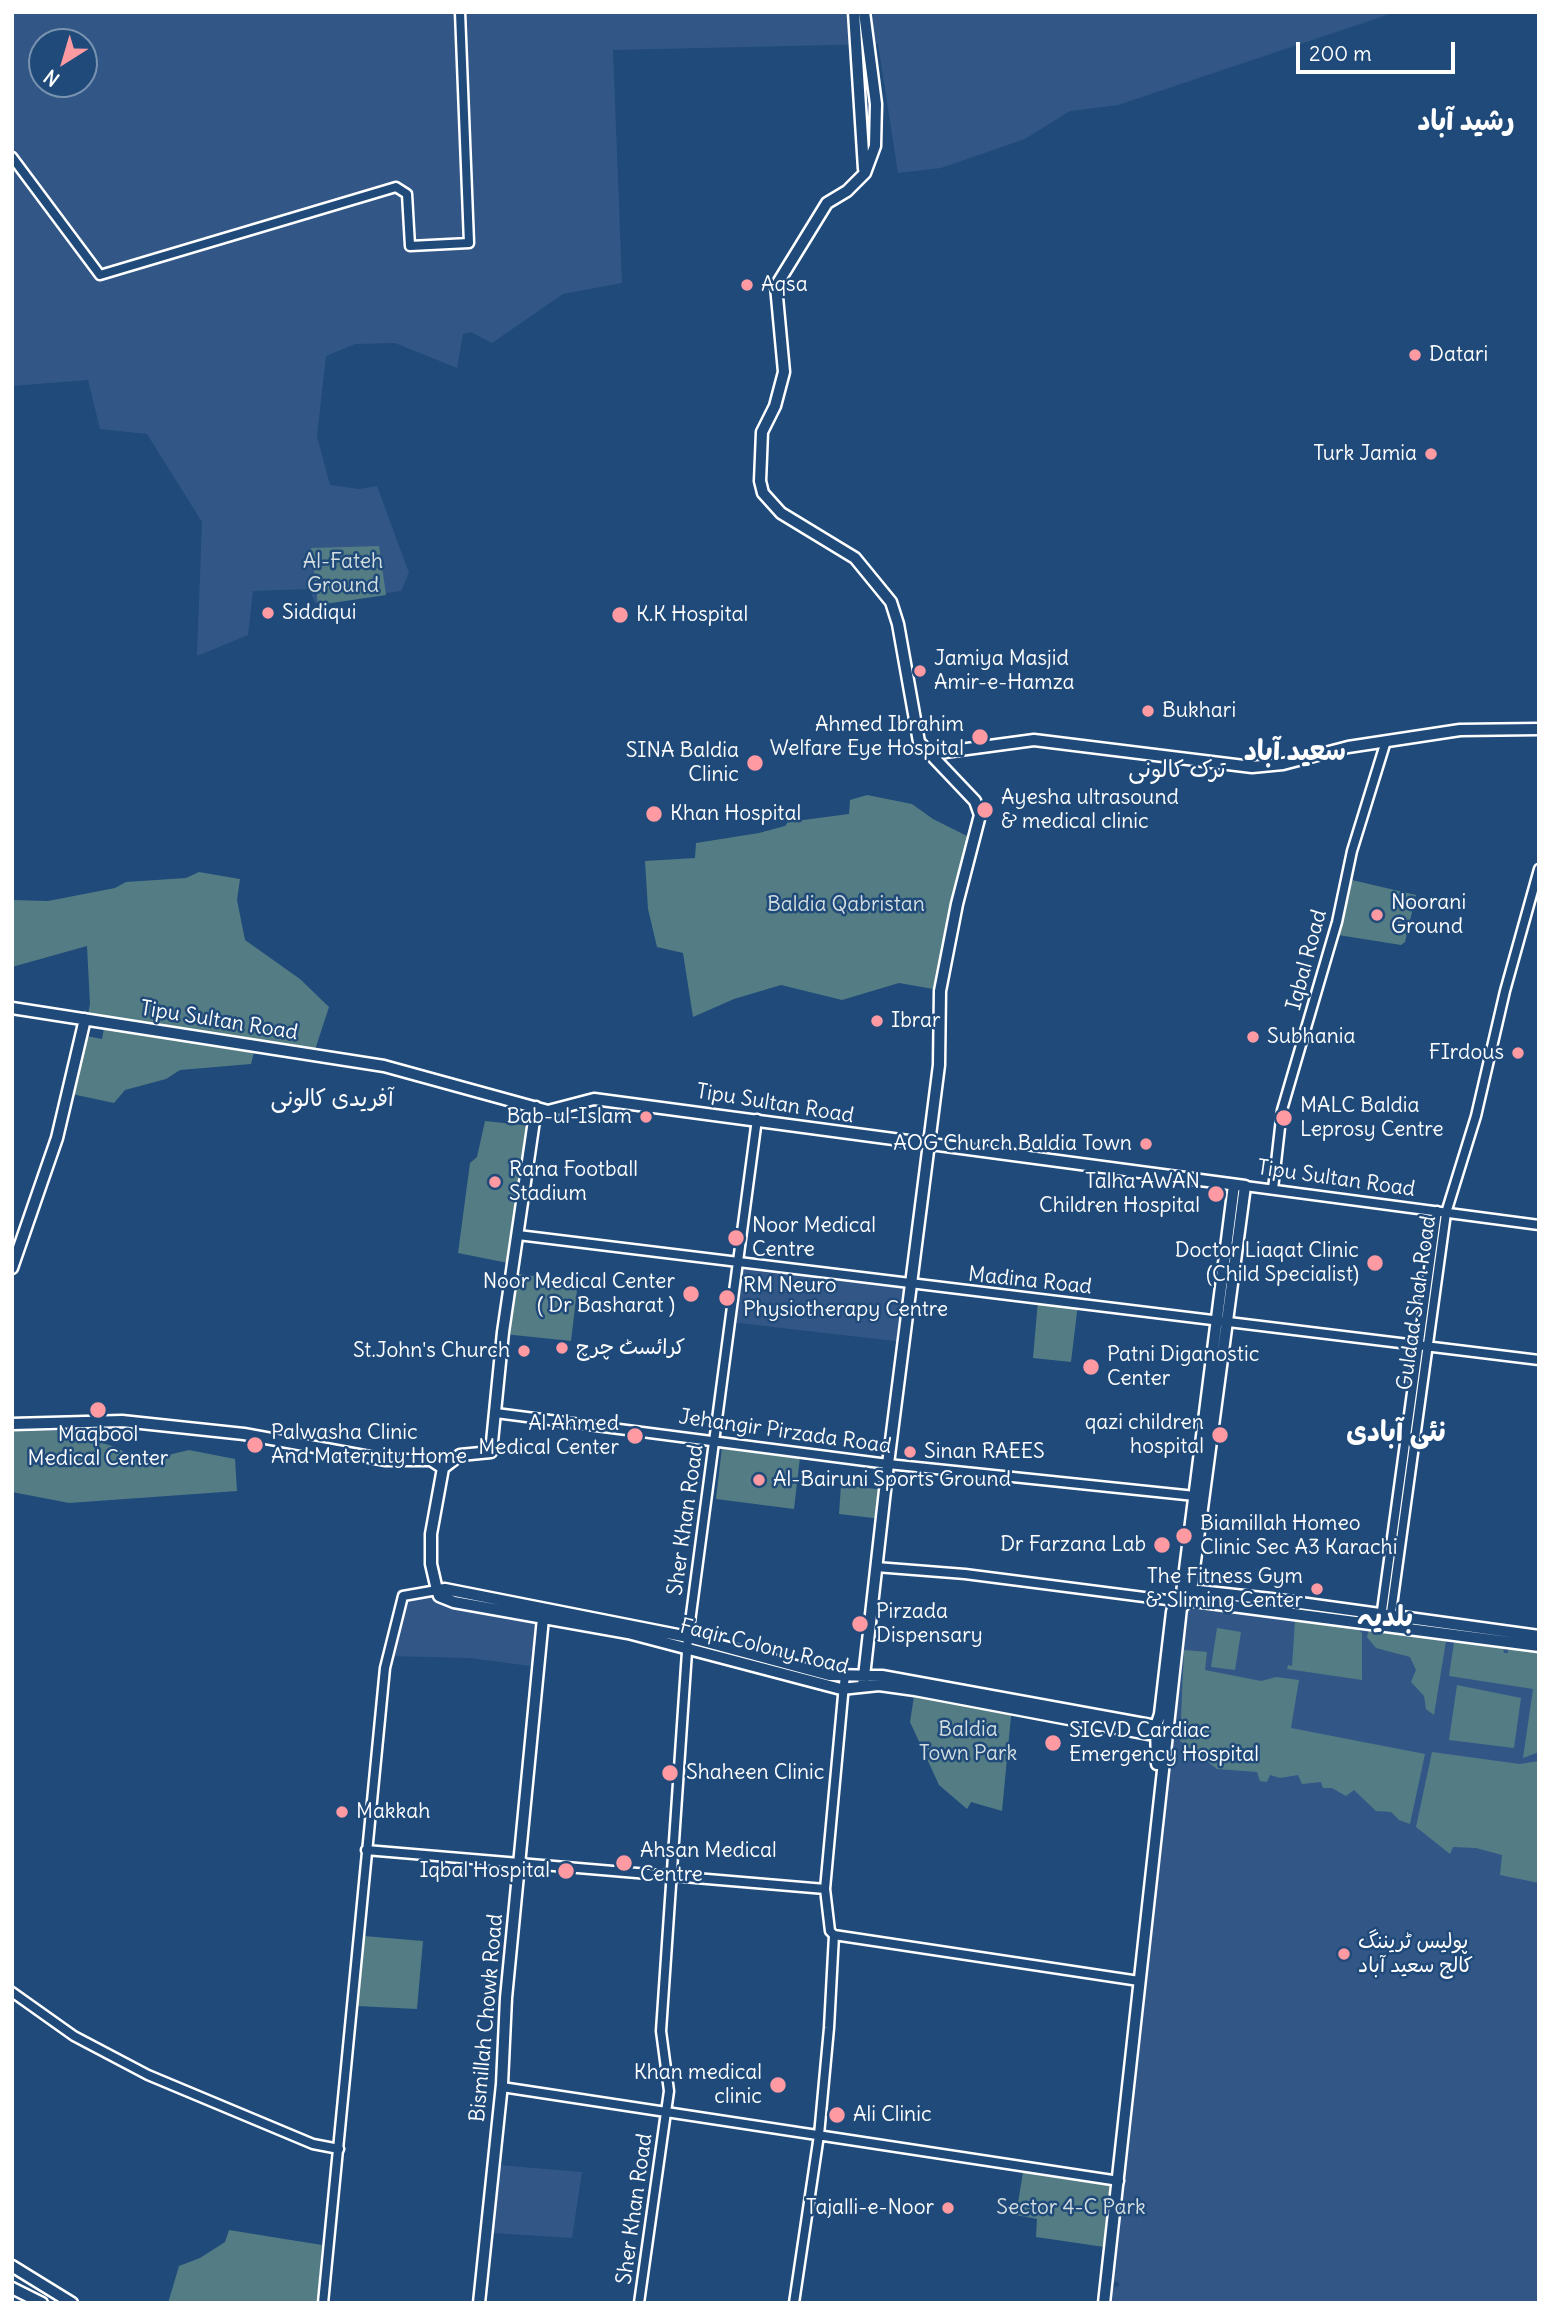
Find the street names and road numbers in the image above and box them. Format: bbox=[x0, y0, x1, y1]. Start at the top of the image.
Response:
street label: Iqbal Road bbox=[1282, 907, 1332, 1013]
street label: Tipu Sultan Road bbox=[138, 996, 300, 1046]
street label: Tipu Sultan Road bbox=[694, 1079, 856, 1129]
street label: Tipu Sultan Road bbox=[1256, 1155, 1416, 1203]
street label: Guldad Shah Road bbox=[1392, 1214, 1442, 1392]
street label: Madina Road bbox=[967, 1262, 1093, 1300]
street label: Jehangir Pirzada Road bbox=[677, 1405, 893, 1459]
street label: Sher Khan Road bbox=[663, 1443, 709, 1597]
street label: Faqir Colony Road bbox=[677, 1614, 851, 1680]
street label: Bismillah Chowk Road bbox=[465, 1913, 509, 2123]
street label: Sher Khan Road bbox=[612, 2132, 658, 2286]

